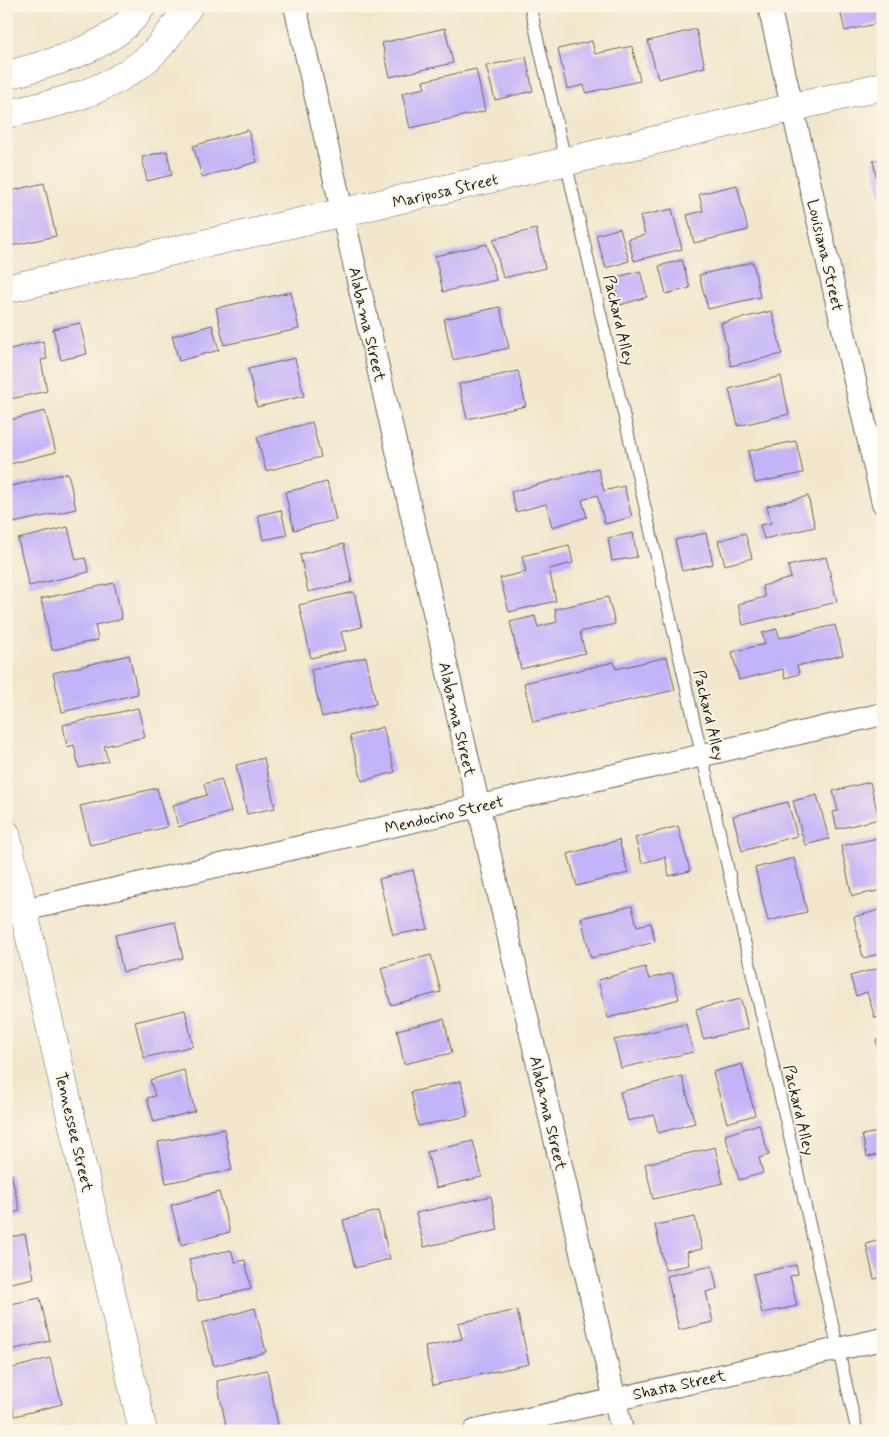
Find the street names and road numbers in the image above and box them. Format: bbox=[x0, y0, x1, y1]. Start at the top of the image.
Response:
street label: Mariposa Street bbox=[390, 169, 500, 214]
street label: Louisiana Street bbox=[801, 197, 848, 314]
street label: Alabama Street bbox=[343, 265, 390, 384]
street label: Packard Alley bbox=[598, 273, 639, 368]
street label: Alabama Street bbox=[433, 660, 480, 779]
street label: Packard Alley bbox=[688, 668, 729, 763]
street label: Mendocino Street bbox=[383, 791, 506, 839]
street label: Alabama Street bbox=[524, 1054, 571, 1173]
street label: Packard Alley bbox=[778, 1063, 819, 1158]
street label: Tennessee Street bbox=[50, 1070, 98, 1195]
street label: Shasta Street bbox=[631, 1365, 728, 1406]

